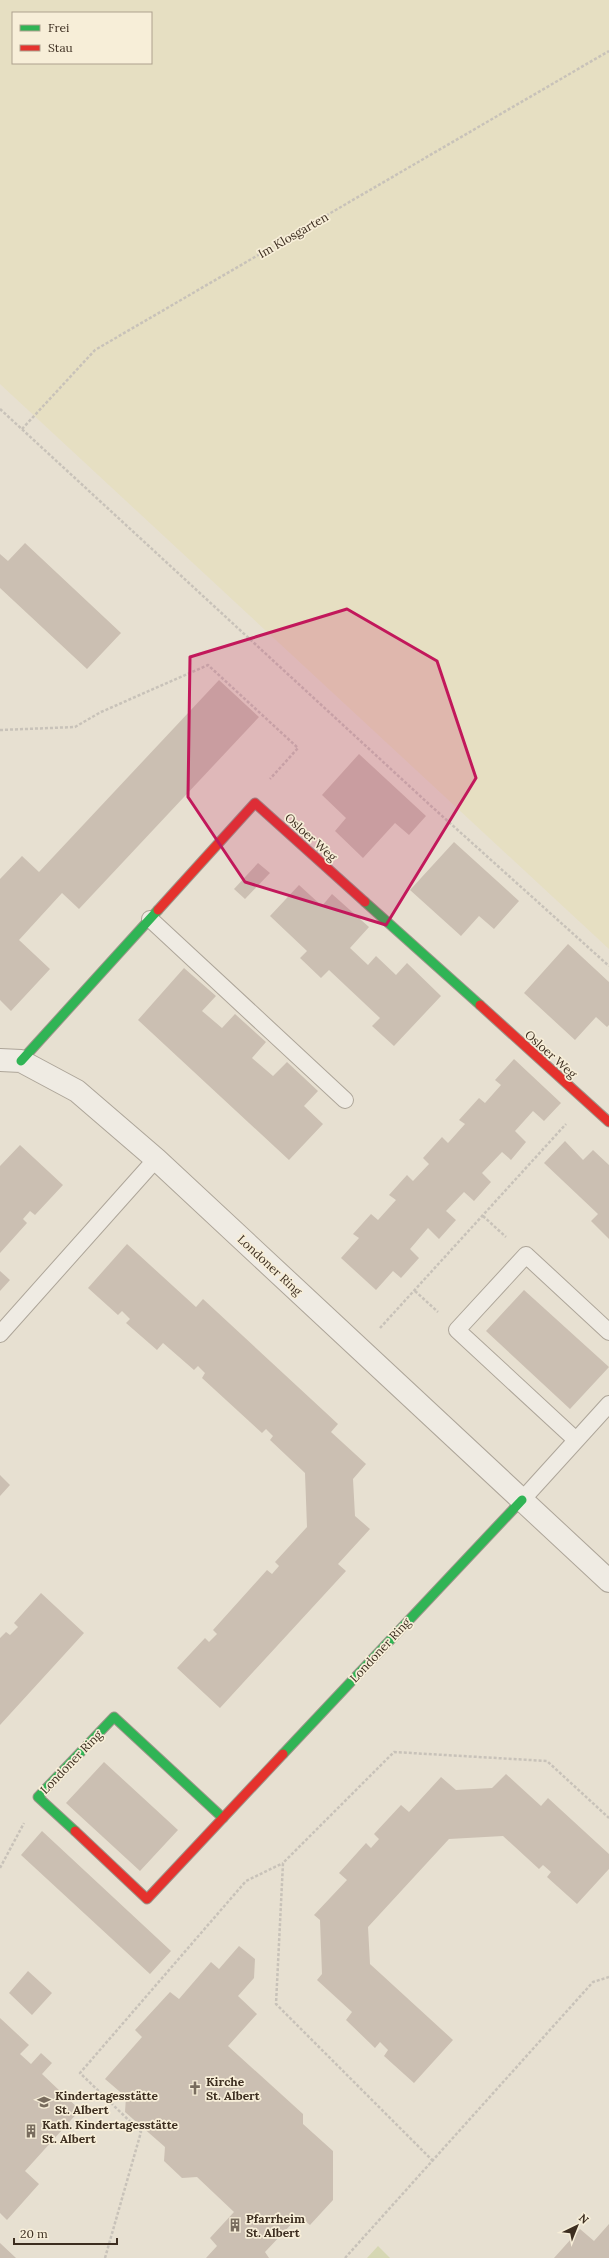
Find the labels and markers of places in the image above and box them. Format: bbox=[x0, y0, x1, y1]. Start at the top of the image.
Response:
place label: Kirche St. Albert bbox=[206, 2074, 261, 2103]
church icon: Kirche St. Albert bbox=[187, 2080, 203, 2096]
place label: Kindertagesstätte St. Albert bbox=[55, 2088, 159, 2117]
school or university icon: Kindertagesstätte St. Albert bbox=[36, 2094, 52, 2110]
place label: Kath. Kindertagesstätte St. Albert bbox=[42, 2117, 179, 2146]
building icon: Kath. Kindertagesstätte St. Albert bbox=[23, 2123, 39, 2139]
place label: Pfarrheim St. Albert bbox=[246, 2211, 305, 2240]
building icon: Pfarrheim St. Albert bbox=[227, 2217, 243, 2233]

